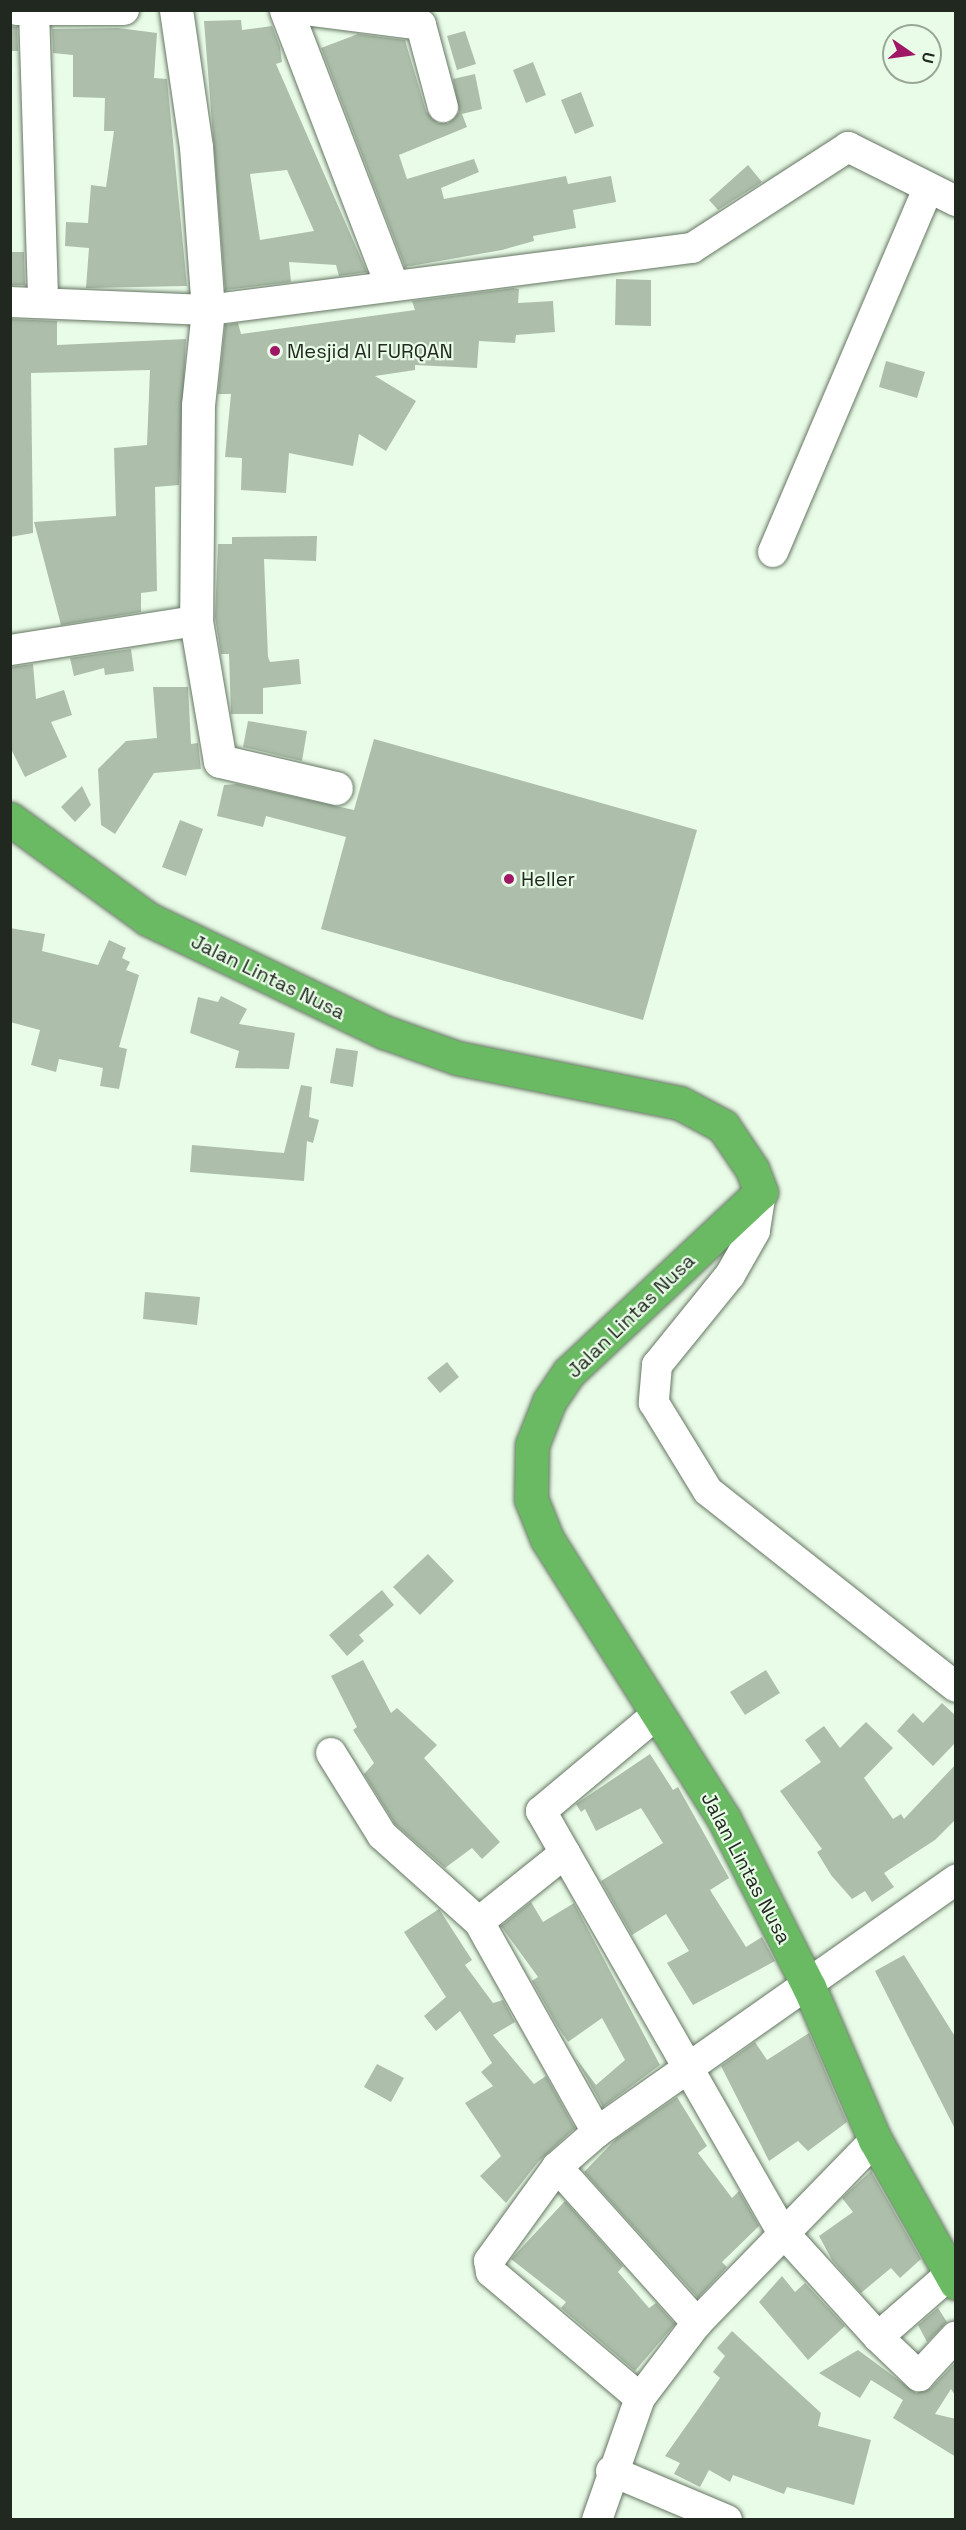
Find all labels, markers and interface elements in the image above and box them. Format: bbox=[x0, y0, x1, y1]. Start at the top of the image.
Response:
north arrow bbox=[882, 24, 942, 84]
text: U bbox=[917, 50, 940, 65]
place label: Mesjid Al FURQAN bbox=[287, 339, 453, 363]
marker: Mesjid Al FURQAN bbox=[268, 344, 282, 358]
place label: Heller bbox=[521, 867, 575, 891]
marker: Heller bbox=[502, 872, 516, 886]
street label: Jalan Lintas Nusa bbox=[187, 929, 349, 1025]
street label: Jalan Lintas Nusa bbox=[562, 1249, 700, 1383]
street label: Jalan Lintas Nusa bbox=[696, 1788, 796, 1948]

